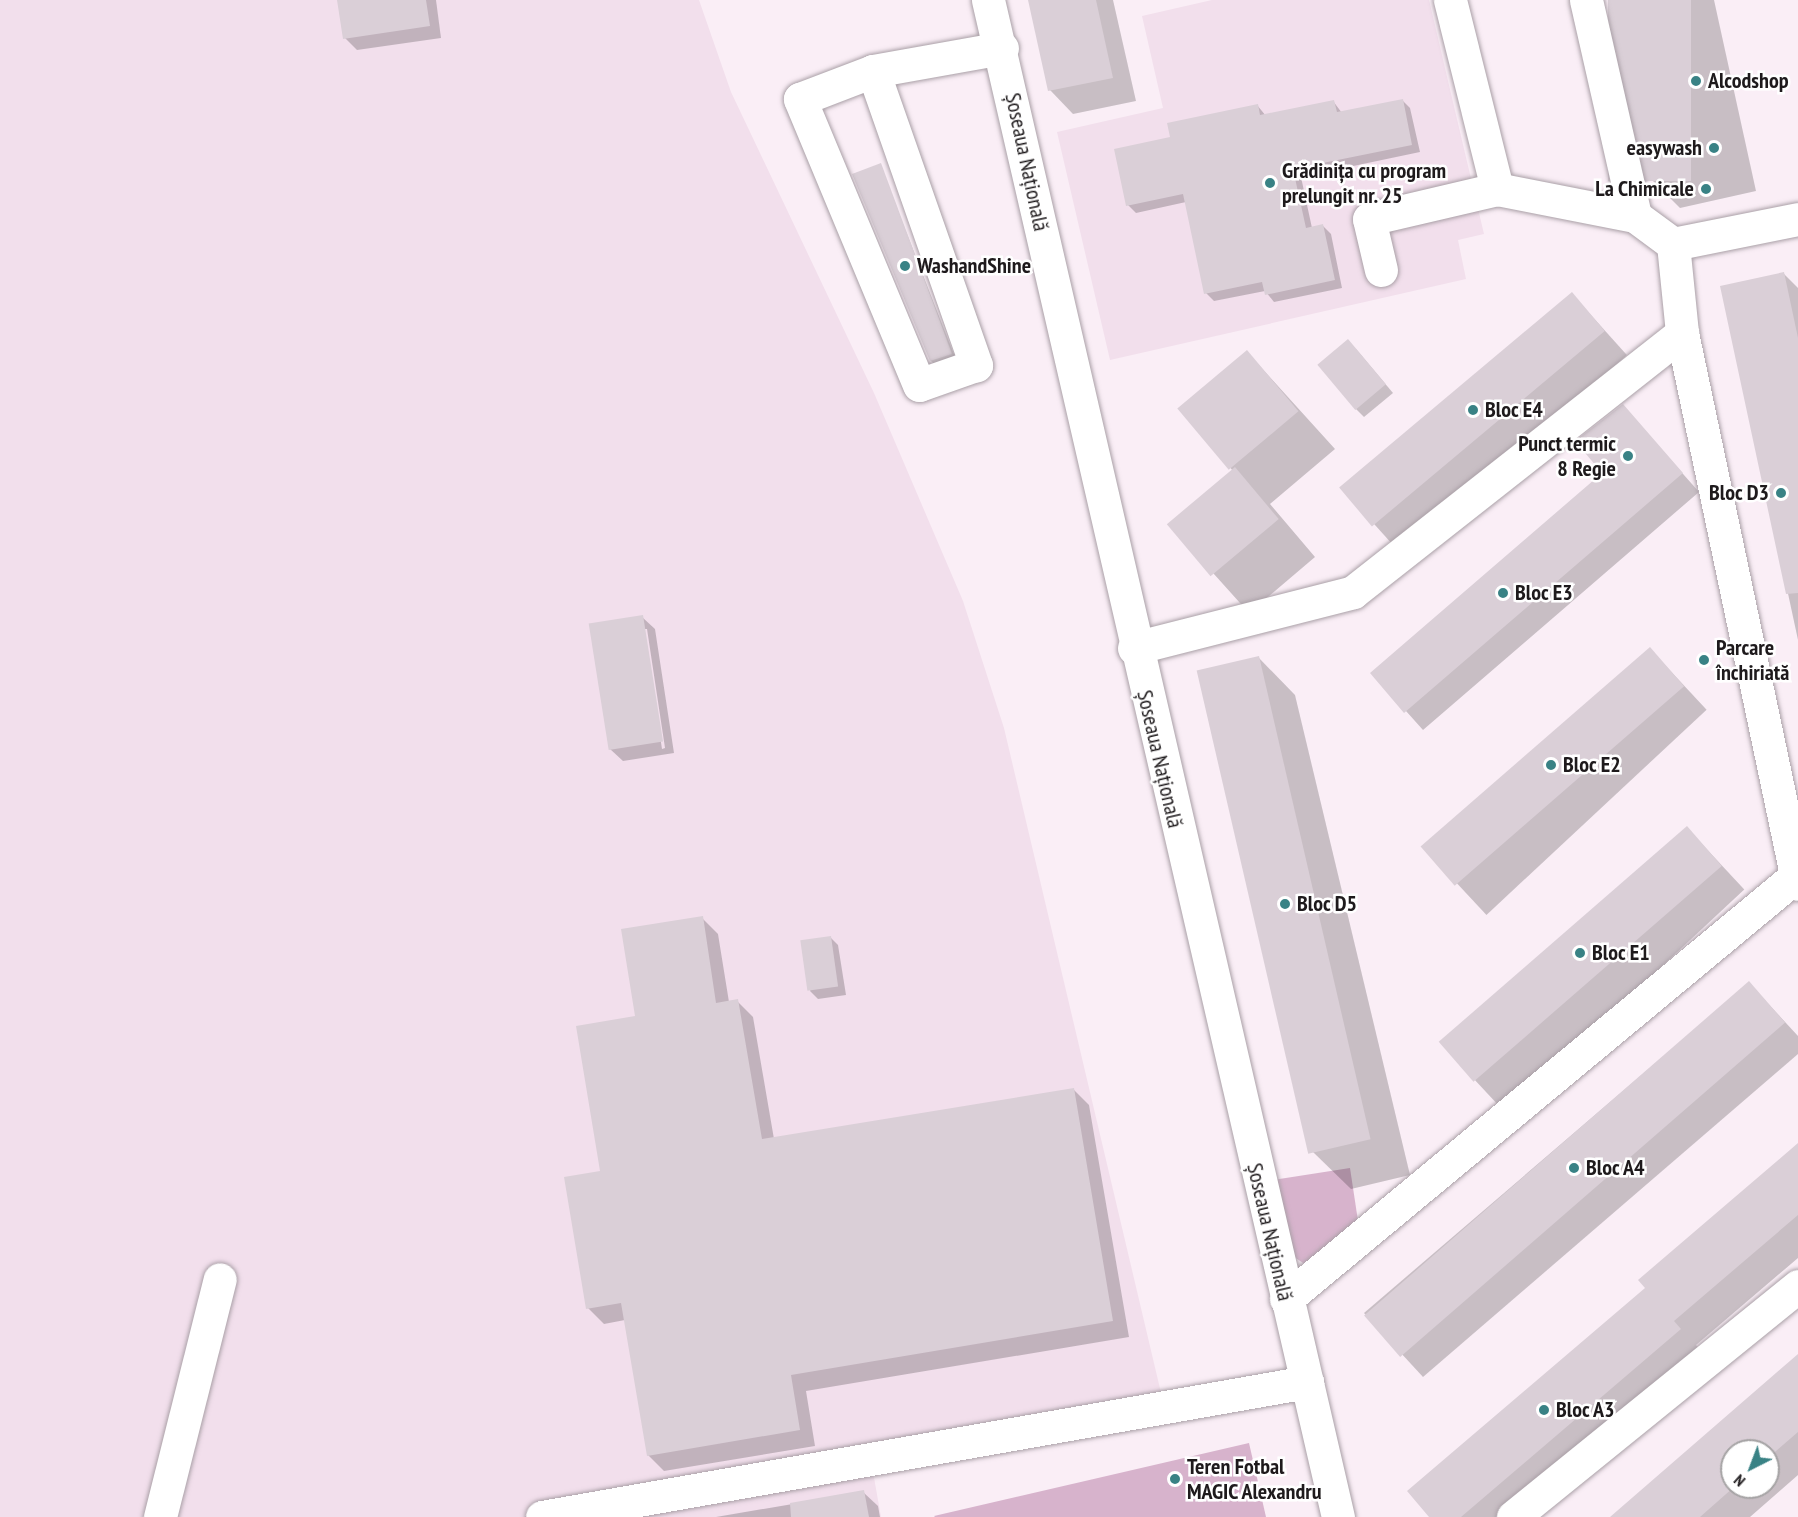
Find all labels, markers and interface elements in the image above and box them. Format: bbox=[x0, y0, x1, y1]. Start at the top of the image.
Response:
place label: Alcodshop bbox=[1708, 68, 1789, 94]
marker: Alcodshop bbox=[1689, 74, 1703, 88]
street label: Șoseaua Națională bbox=[999, 90, 1055, 234]
place label: easywash bbox=[1626, 135, 1702, 161]
marker: easywash bbox=[1707, 141, 1721, 155]
place label: Grădinița cu program prelungit nr. 25 bbox=[1282, 157, 1446, 208]
marker: Grădinița cu program prelungit nr. 25 bbox=[1263, 176, 1277, 190]
place label: La Chimicale bbox=[1595, 176, 1694, 202]
marker: La Chimicale bbox=[1699, 182, 1713, 196]
place label: WashandShine bbox=[917, 253, 1031, 279]
marker: WashandShine bbox=[898, 259, 912, 273]
place label: Bloc E4 bbox=[1485, 397, 1543, 423]
marker: Bloc E4 bbox=[1466, 403, 1480, 417]
place label: Punct termic 8 Regie bbox=[1518, 430, 1616, 482]
marker: Punct termic 8 Regie bbox=[1621, 449, 1635, 463]
place label: Bloc D3 bbox=[1709, 480, 1769, 506]
marker: Bloc D3 bbox=[1774, 486, 1788, 500]
place label: Bloc E3 bbox=[1515, 580, 1573, 606]
marker: Bloc E3 bbox=[1496, 586, 1510, 600]
place label: Parcare închiriată bbox=[1716, 634, 1789, 686]
marker: Parcare închiriată bbox=[1697, 653, 1711, 667]
street label: Șoseaua Națională bbox=[1131, 688, 1189, 830]
place label: Bloc E2 bbox=[1563, 752, 1621, 778]
marker: Bloc E2 bbox=[1544, 758, 1558, 772]
place label: Bloc D5 bbox=[1297, 891, 1357, 917]
marker: Bloc D5 bbox=[1278, 897, 1292, 911]
place label: Bloc E1 bbox=[1592, 940, 1650, 966]
marker: Bloc E1 bbox=[1573, 946, 1587, 960]
place label: Bloc A4 bbox=[1586, 1155, 1646, 1181]
street label: Șoseaua Națională bbox=[1241, 1161, 1299, 1303]
marker: Bloc A4 bbox=[1567, 1161, 1581, 1175]
place label: Bloc A3 bbox=[1556, 1397, 1616, 1423]
marker: Bloc A3 bbox=[1537, 1403, 1551, 1417]
north arrow bbox=[1720, 1439, 1780, 1499]
place label: Teren Fotbal MAGIC Alexandru bbox=[1187, 1453, 1323, 1504]
text: N bbox=[1729, 1471, 1749, 1491]
marker: Teren Fotbal MAGIC Alexandru bbox=[1168, 1472, 1182, 1486]

